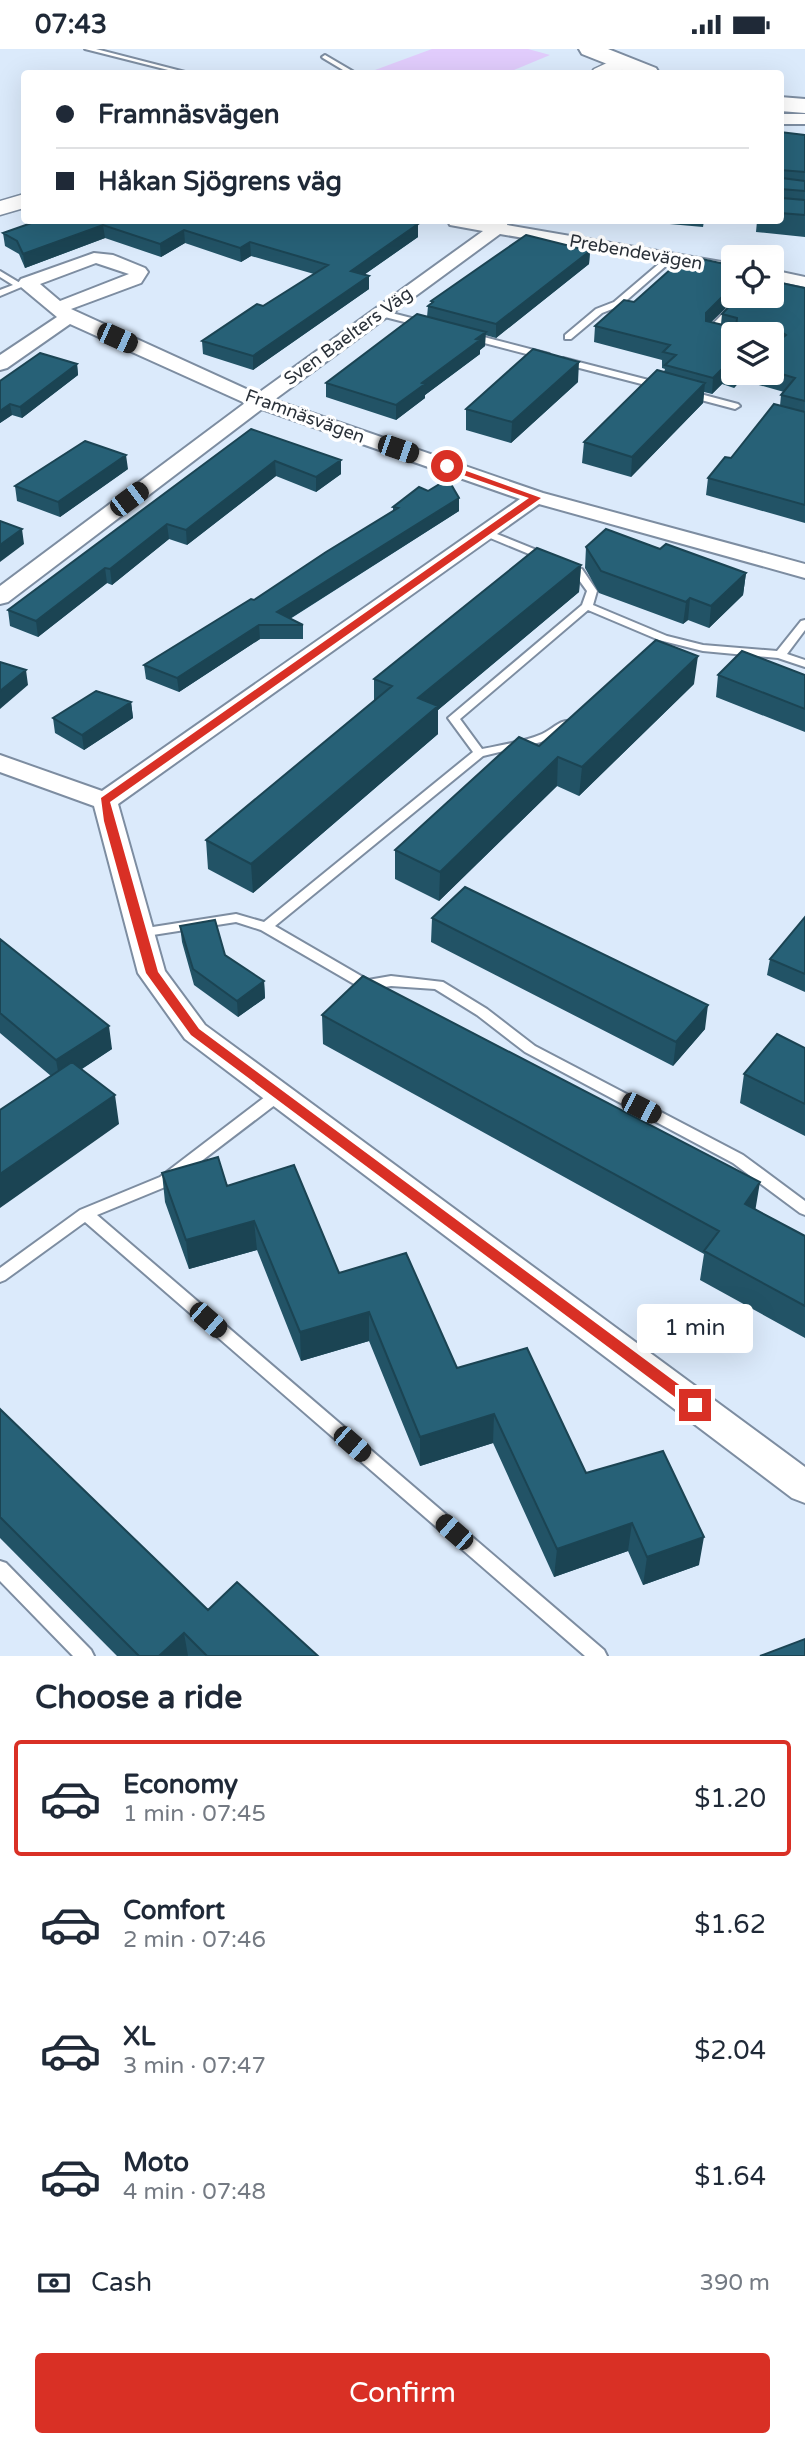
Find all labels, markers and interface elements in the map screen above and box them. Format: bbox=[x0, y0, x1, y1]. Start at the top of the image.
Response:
text: 07:43 bbox=[35, 9, 107, 40]
text: Framnäsvägen bbox=[98, 99, 280, 130]
text: Håkan Sjögrens väg bbox=[98, 166, 342, 197]
street label: Prebendevägen bbox=[568, 229, 704, 275]
map controls bbox=[721, 245, 784, 385]
button: locate bbox=[721, 245, 784, 308]
street label: Sven Baelters Väg bbox=[280, 282, 416, 390]
car bbox=[94, 320, 141, 356]
button: layers bbox=[721, 322, 784, 385]
street label: Framnäsvägen bbox=[242, 384, 368, 448]
car bbox=[375, 432, 422, 466]
route start bbox=[431, 450, 463, 482]
car bbox=[106, 478, 153, 520]
car bbox=[618, 1089, 665, 1127]
car bbox=[186, 1298, 231, 1342]
callout: 1 min bbox=[637, 1303, 753, 1353]
text: 1 min bbox=[664, 1314, 726, 1342]
route end bbox=[679, 1389, 711, 1421]
car bbox=[330, 1422, 375, 1466]
car bbox=[432, 1510, 477, 1554]
text: Choose a ride bbox=[35, 1679, 242, 1717]
icon: car bbox=[39, 1767, 102, 1830]
text: Economy bbox=[123, 1769, 238, 1800]
text: $1.20 bbox=[694, 1783, 766, 1814]
text: 1 min · 07:45 bbox=[123, 1800, 266, 1828]
icon: car bbox=[39, 1893, 102, 1956]
text: Comfort bbox=[123, 1895, 225, 1926]
text: $1.62 bbox=[694, 1909, 766, 1940]
text: 2 min · 07:46 bbox=[123, 1926, 266, 1954]
icon: car bbox=[39, 2019, 102, 2082]
text: XL bbox=[123, 2021, 155, 2052]
text: $2.04 bbox=[694, 2035, 766, 2066]
text: 3 min · 07:47 bbox=[123, 2052, 266, 2080]
icon: car bbox=[39, 2145, 102, 2208]
text: Moto bbox=[123, 2147, 189, 2178]
text: $1.64 bbox=[694, 2161, 766, 2192]
text: 4 min · 07:48 bbox=[123, 2178, 266, 2206]
icon: cash bbox=[35, 2264, 73, 2302]
text: Cash bbox=[91, 2267, 152, 2298]
text: 390 m bbox=[700, 2269, 770, 2297]
button: Confirm bbox=[35, 2353, 770, 2433]

